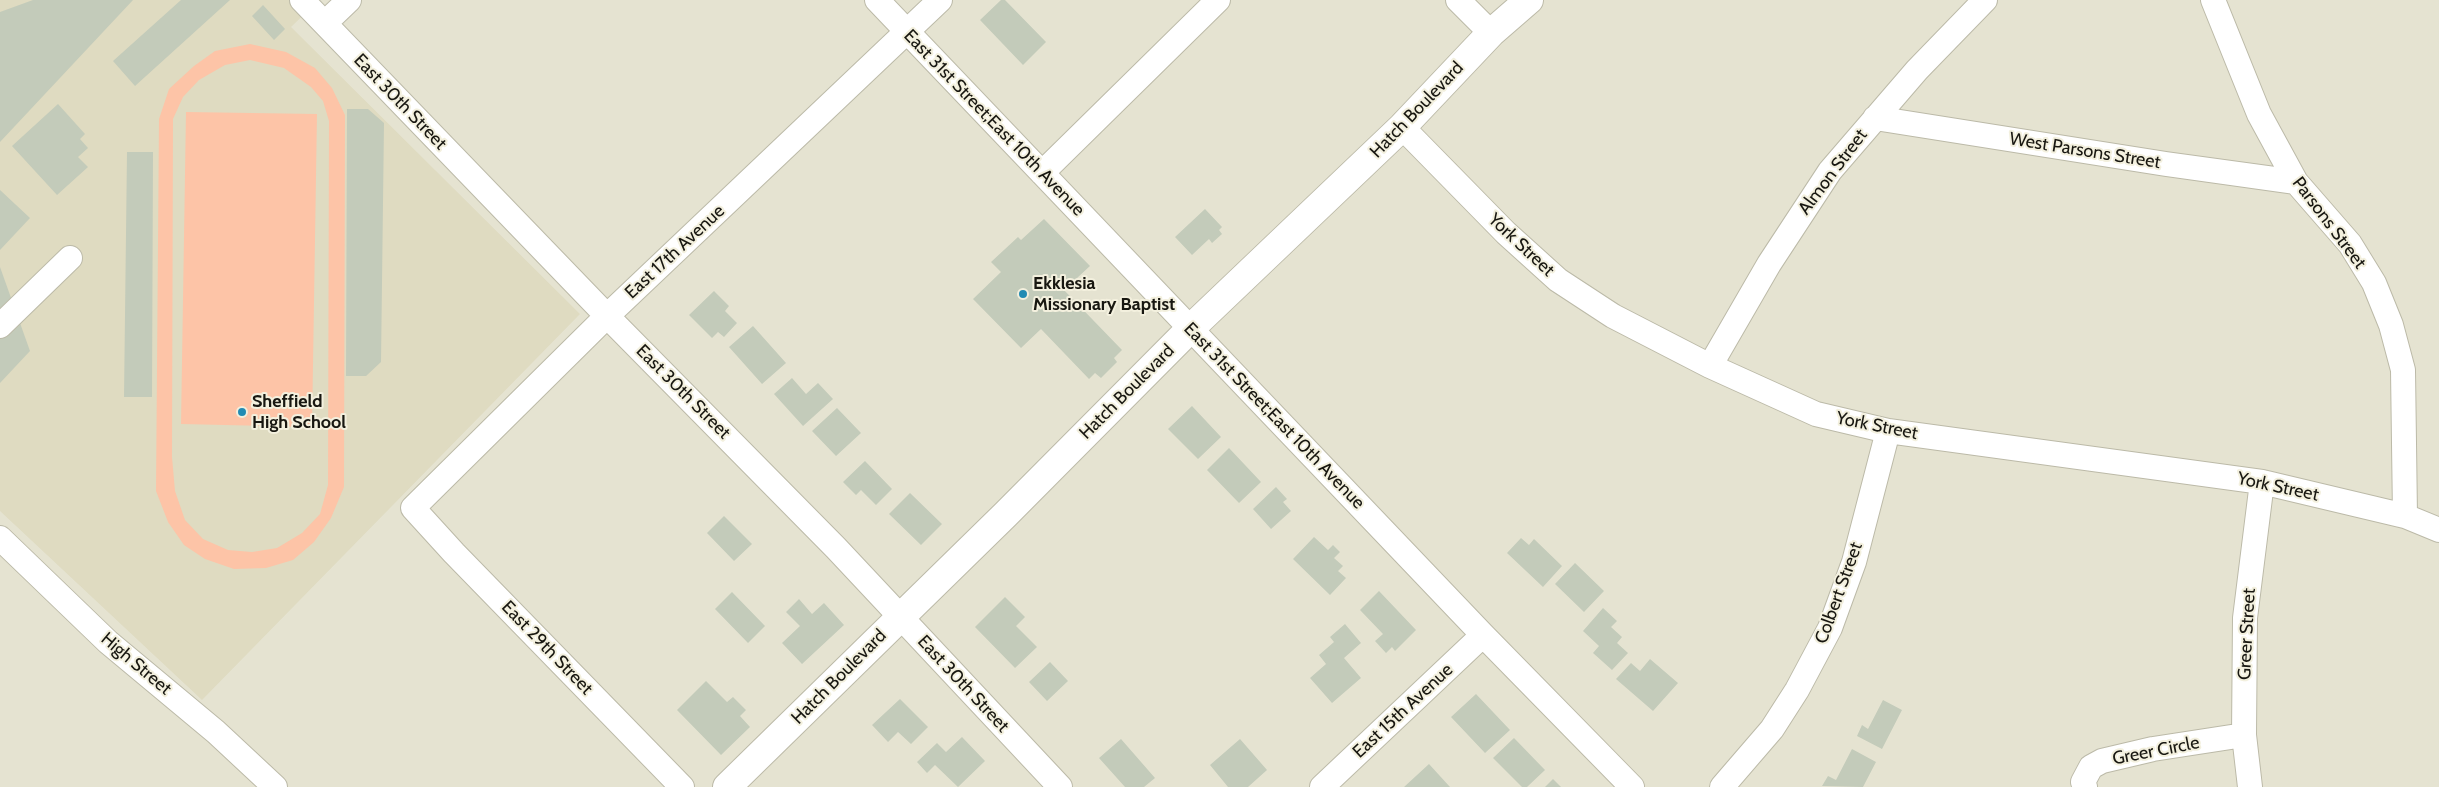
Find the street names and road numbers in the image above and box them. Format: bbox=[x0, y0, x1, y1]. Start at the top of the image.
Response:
street label: East 31st Street;East 10th Avenue bbox=[899, 25, 1089, 221]
street label: East 30th Street bbox=[349, 50, 451, 154]
street label: Hatch Boulevard bbox=[1366, 57, 1468, 163]
street label: Almon Street bbox=[1794, 125, 1872, 219]
street label: West Parsons Street bbox=[2008, 128, 2162, 174]
street label: Parsons Street bbox=[2287, 173, 2371, 273]
street label: East 17th Avenue bbox=[621, 200, 729, 304]
street label: York Street bbox=[1483, 209, 1559, 281]
street label: East 31st Street;East 10th Avenue bbox=[1179, 318, 1369, 514]
street label: East 30th Street bbox=[631, 340, 735, 444]
street label: Hatch Boulevard bbox=[1075, 340, 1179, 444]
street label: York Street bbox=[1834, 408, 1920, 444]
street label: York Street bbox=[2235, 468, 2321, 506]
street label: Colbert Street bbox=[1811, 539, 1867, 647]
street label: Greer Street bbox=[2234, 588, 2260, 680]
street label: East 29th Street bbox=[497, 597, 597, 699]
street label: Hatch Boulevard bbox=[787, 625, 891, 729]
street label: High Street bbox=[96, 628, 176, 700]
street label: East 30th Street bbox=[913, 631, 1013, 737]
street label: East 15th Avenue bbox=[1349, 659, 1457, 763]
street label: Greer Circle bbox=[2111, 732, 2201, 770]

